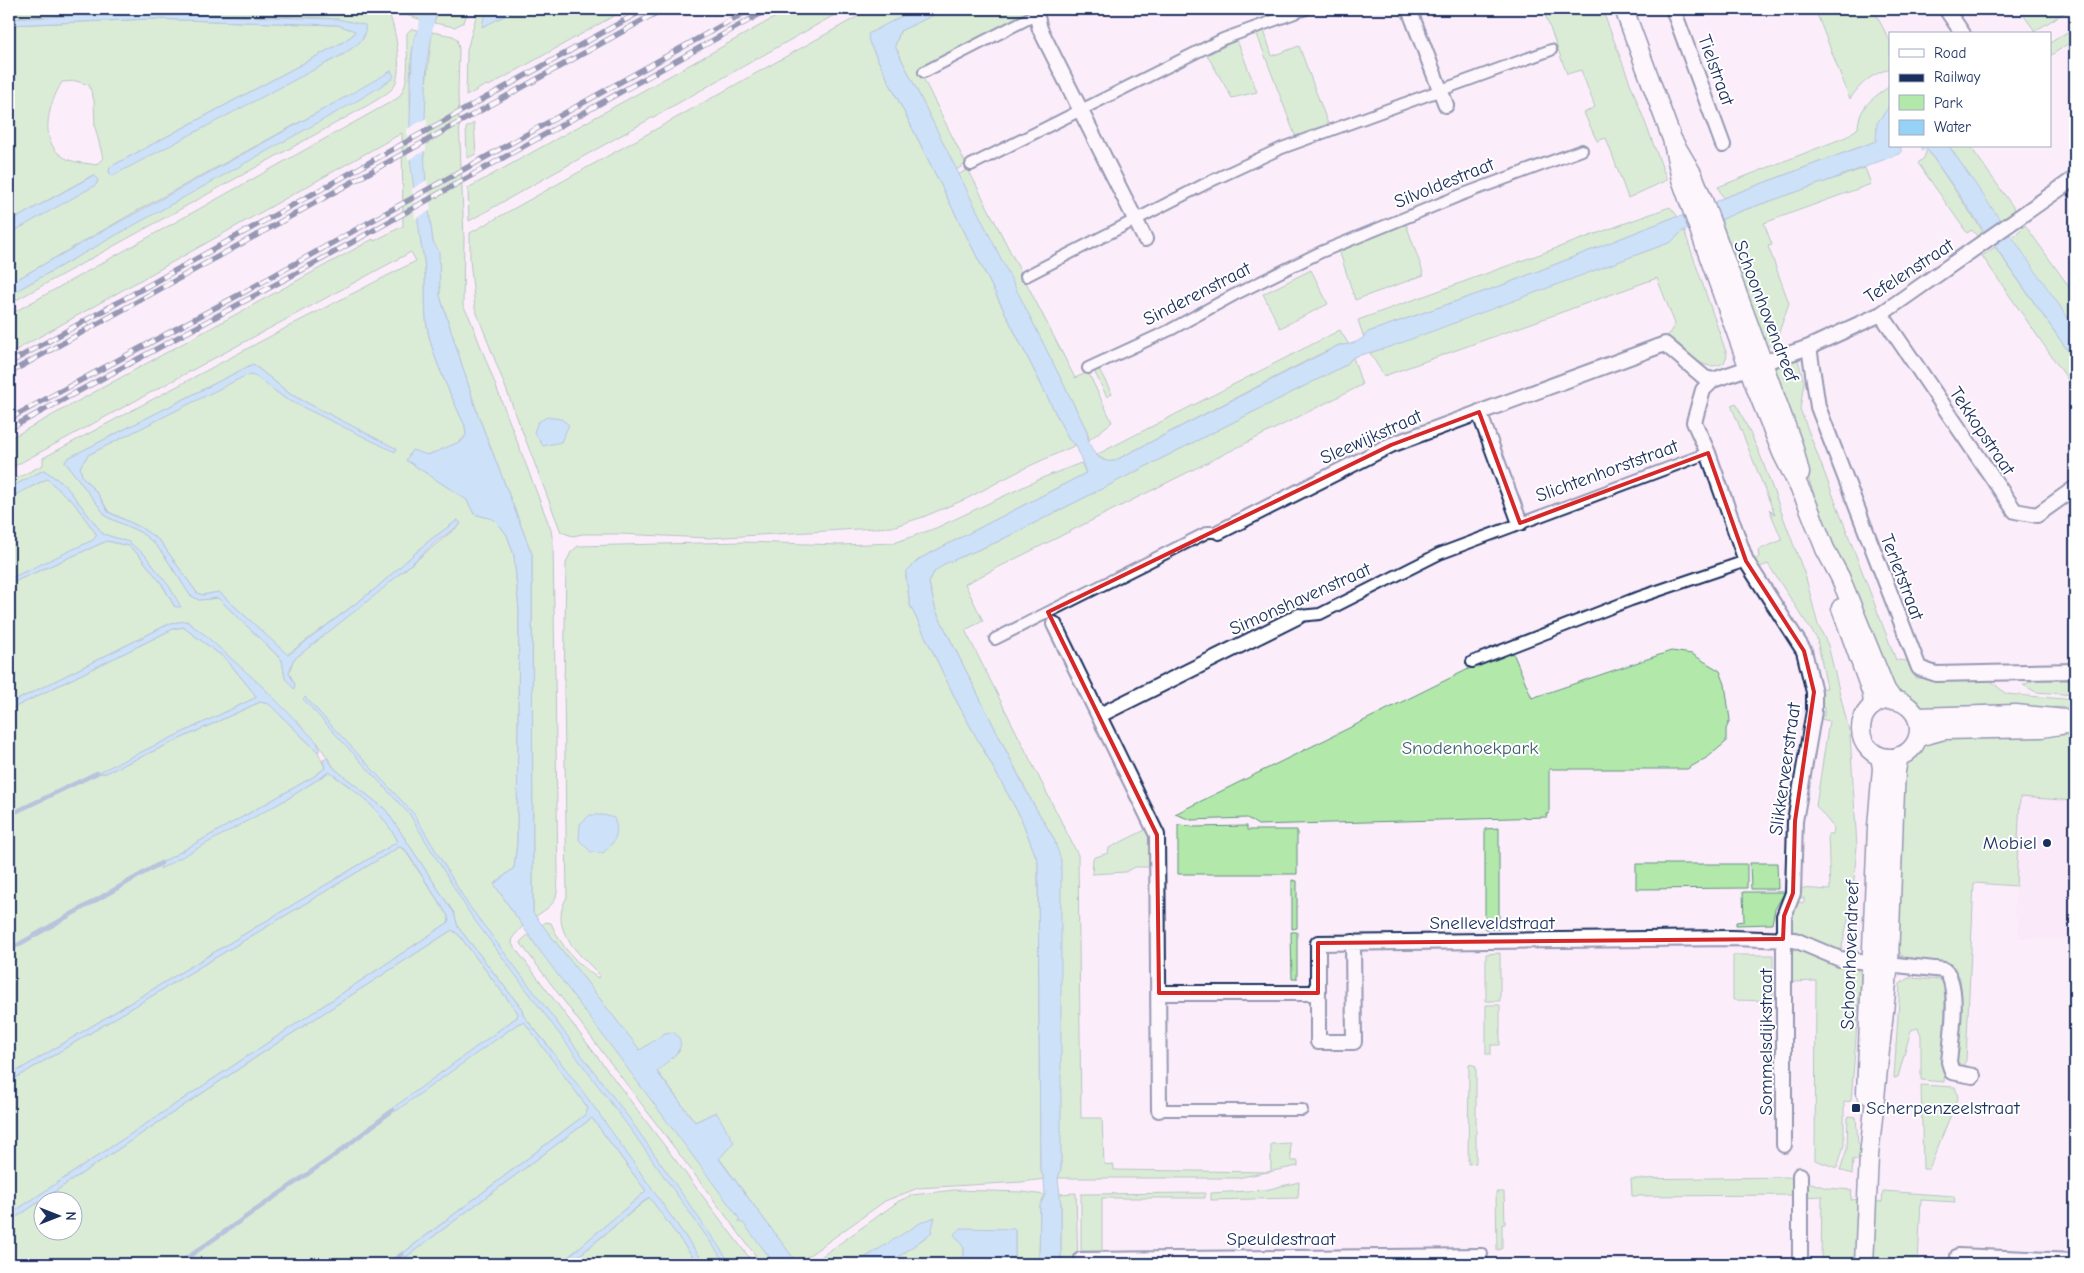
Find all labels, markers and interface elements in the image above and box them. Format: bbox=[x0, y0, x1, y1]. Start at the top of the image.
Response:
street label: Tielstraat bbox=[1693, 32, 1739, 109]
legend bbox=[1889, 32, 2052, 148]
text: Road bbox=[1934, 44, 1966, 62]
text: Railway bbox=[1934, 68, 1981, 86]
text: Park bbox=[1934, 94, 1963, 112]
text: Water bbox=[1934, 118, 1971, 136]
street label: Silvoldestraat bbox=[1391, 153, 1498, 213]
street label: Tefelenstraat bbox=[1860, 234, 1958, 308]
street label: Schoonhovendreef bbox=[1729, 237, 1804, 386]
street label: Sinderenstraat bbox=[1140, 257, 1255, 331]
street label: Tekkopstraat bbox=[1945, 383, 2020, 480]
street label: Sleewijkstraat bbox=[1317, 405, 1426, 469]
street label: Slichtenhorststraat bbox=[1533, 435, 1682, 507]
street label: Terletstraat bbox=[1876, 531, 1929, 624]
street label: Simonshavenstraat bbox=[1226, 558, 1374, 640]
street label: Slikkerveerstraat bbox=[1765, 701, 1805, 837]
park label: Snodenhoekpark bbox=[1402, 737, 1539, 759]
place label: Mobiel bbox=[1983, 832, 2037, 854]
marker: Mobiel bbox=[2041, 837, 2053, 849]
street label: Schoonhovendreef bbox=[1836, 878, 1864, 1030]
street label: Snelleveldstraat bbox=[1429, 912, 1555, 934]
street label: Sommelsdijkstraat bbox=[1755, 968, 1777, 1116]
place label: Scherpenzeelstraat bbox=[1866, 1097, 2020, 1119]
marker: Scherpenzeelstraat bbox=[1850, 1102, 1862, 1114]
north arrow bbox=[32, 1190, 82, 1240]
text: N bbox=[62, 1211, 79, 1221]
street label: Speuldestraat bbox=[1226, 1228, 1336, 1250]

